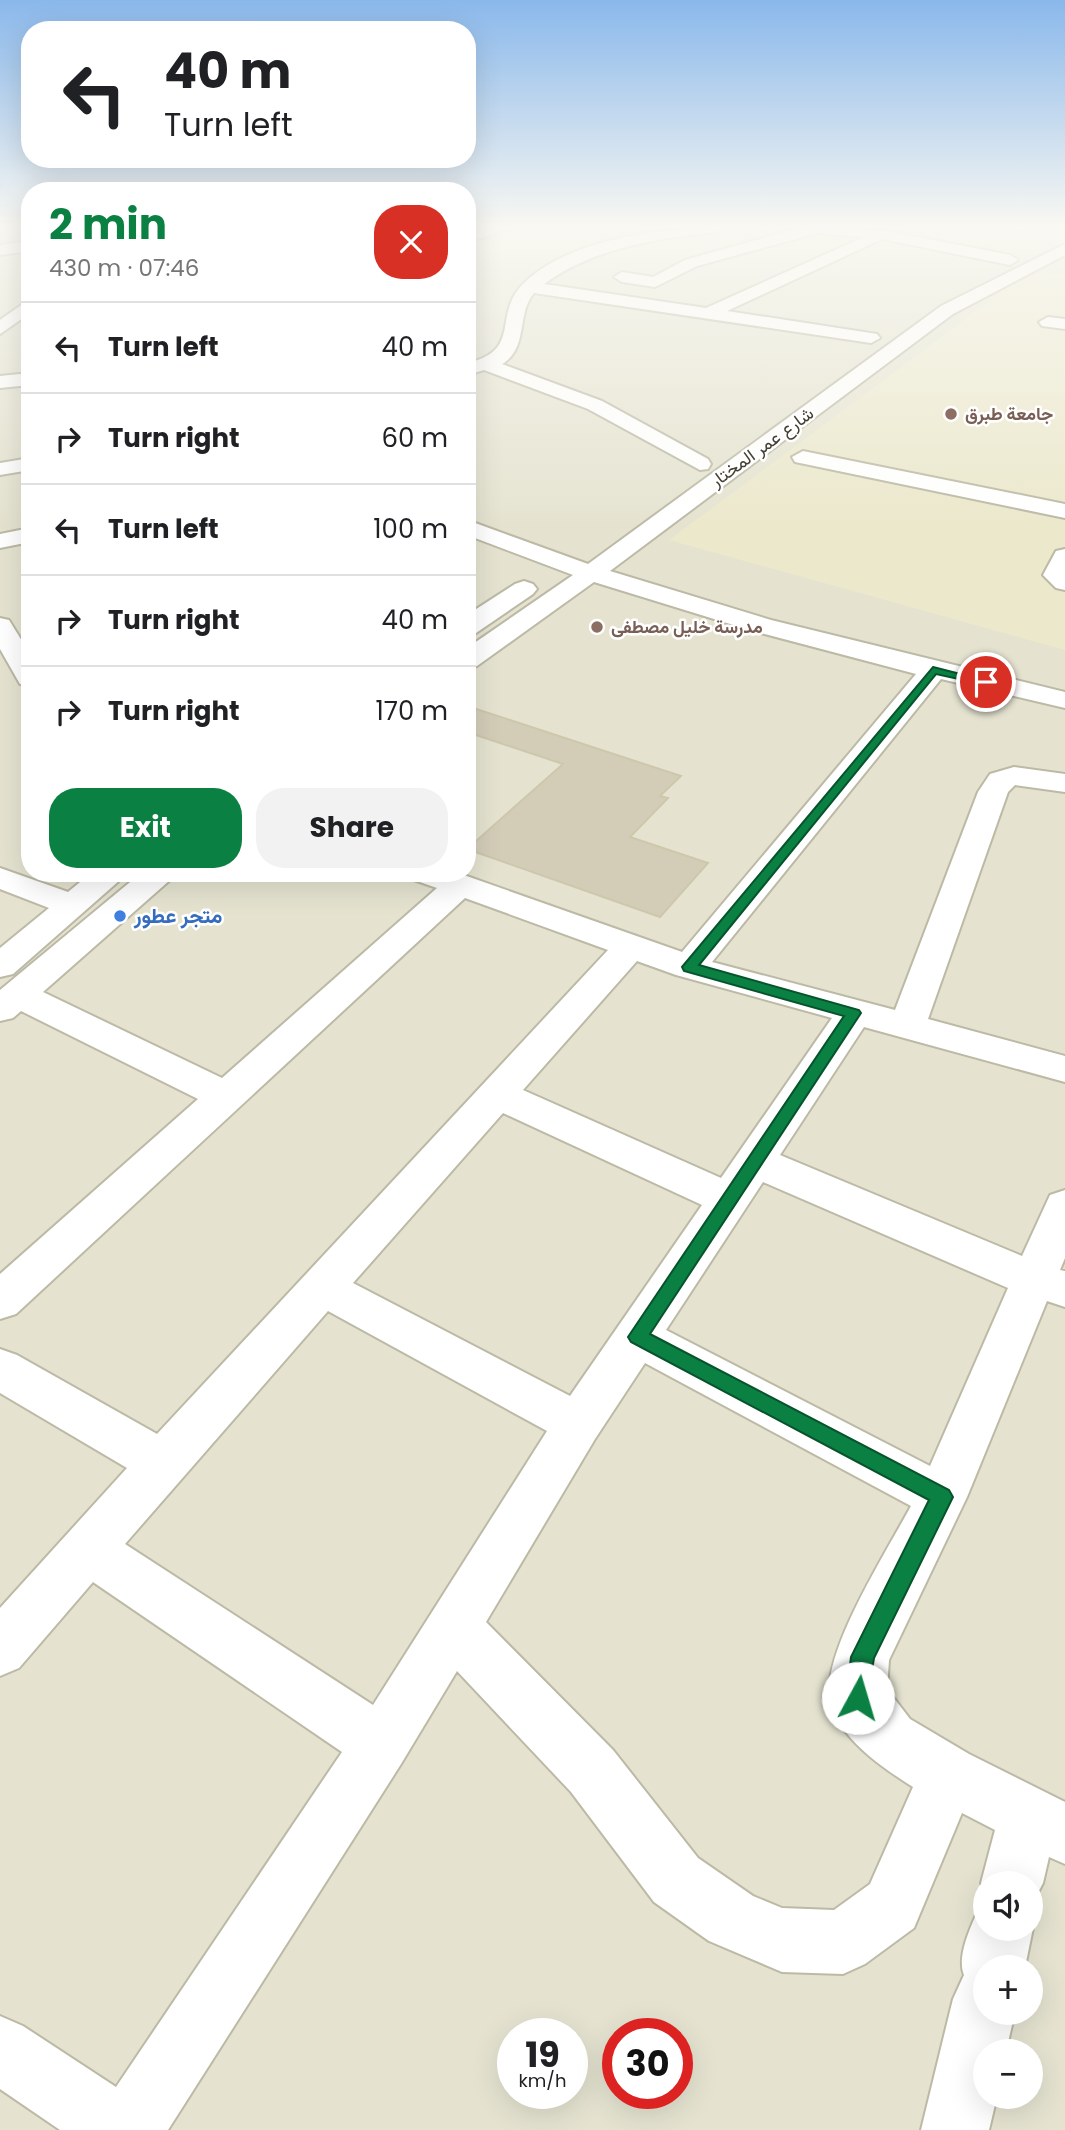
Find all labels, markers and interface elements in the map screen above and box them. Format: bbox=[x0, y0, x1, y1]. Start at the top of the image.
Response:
text: 40 m bbox=[164, 37, 291, 105]
icon: left bbox=[49, 49, 140, 140]
text: Turn left bbox=[164, 102, 293, 147]
text: 2 min bbox=[49, 195, 167, 254]
button: close bbox=[374, 205, 448, 279]
text: 430 m · 07:46 bbox=[49, 252, 199, 284]
icon: left bbox=[49, 329, 87, 367]
text: Turn left bbox=[108, 329, 219, 365]
text: 40 m bbox=[382, 329, 448, 365]
street label: شارع عمر المختار bbox=[704, 401, 818, 493]
place label: جامعة طبرق bbox=[965, 401, 1053, 426]
marker: جامعة طبرق bbox=[943, 406, 959, 422]
icon: right bbox=[49, 420, 87, 458]
text: Turn right bbox=[108, 420, 240, 456]
text: 60 m bbox=[381, 420, 448, 456]
icon: left bbox=[49, 511, 87, 549]
text: Turn left bbox=[108, 511, 219, 547]
text: 100 m bbox=[373, 511, 448, 547]
icon: right bbox=[49, 602, 87, 640]
text: Turn right bbox=[108, 602, 240, 638]
text: 40 m bbox=[382, 602, 448, 638]
place label: مدرسة خليل مصطفى bbox=[611, 614, 763, 639]
marker: مدرسة خليل مصطفى bbox=[589, 619, 605, 635]
pin bbox=[956, 652, 1016, 712]
icon: arrive bbox=[967, 663, 1005, 701]
icon: right bbox=[49, 693, 87, 731]
text: Turn right bbox=[108, 693, 240, 729]
text: 170 m bbox=[375, 693, 448, 729]
button: Exit bbox=[49, 788, 242, 868]
button: Share bbox=[256, 788, 448, 868]
place label: متجر عطور bbox=[133, 901, 222, 930]
marker: متجر عطور bbox=[112, 908, 128, 924]
position arrow bbox=[821, 1661, 895, 1735]
map controls bbox=[973, 1871, 1043, 2109]
button: sound bbox=[973, 1871, 1043, 1941]
button: + bbox=[973, 1955, 1043, 2025]
speed limit sign: 30 bbox=[602, 2018, 693, 2109]
text: 19 bbox=[525, 2030, 560, 2079]
button: − bbox=[973, 2039, 1043, 2109]
text: km/h bbox=[519, 2068, 566, 2093]

